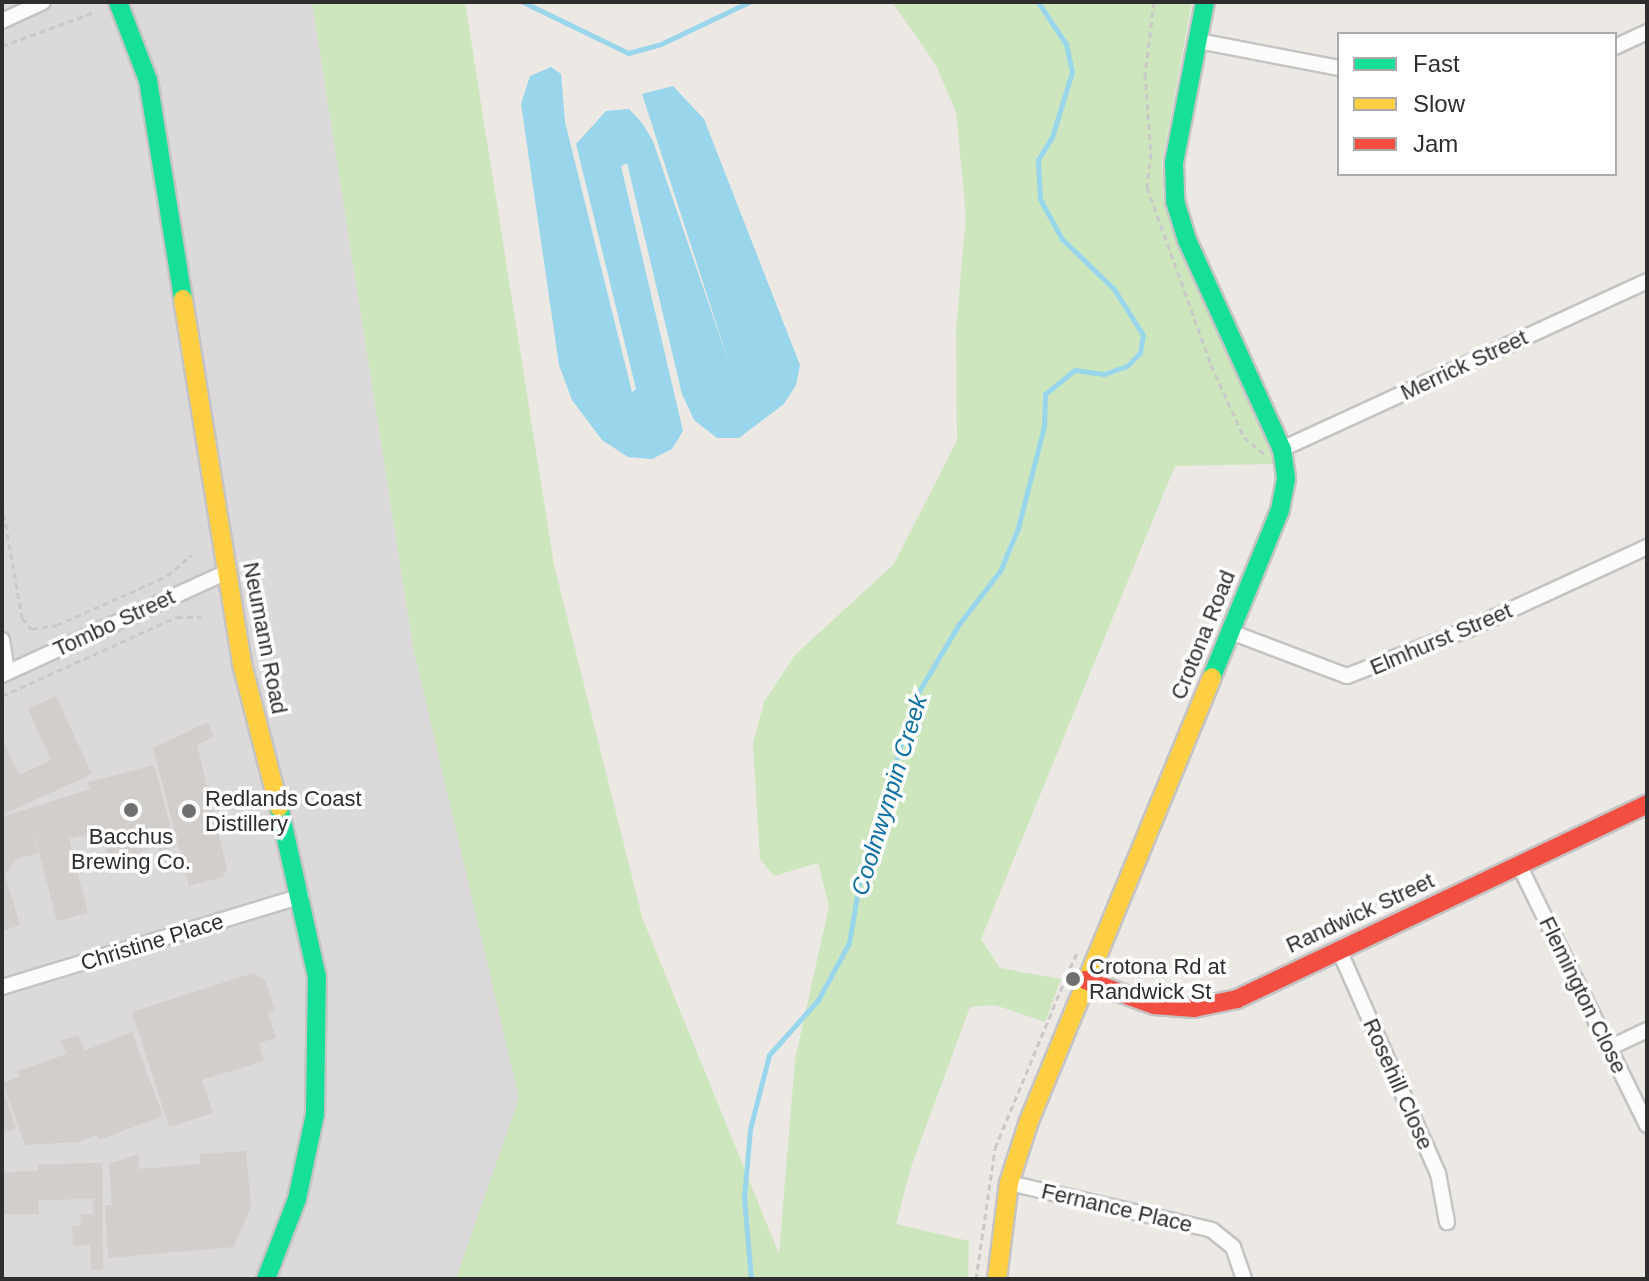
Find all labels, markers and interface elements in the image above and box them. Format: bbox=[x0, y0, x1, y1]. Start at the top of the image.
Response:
legend bbox=[1337, 32, 1617, 176]
text: Fast bbox=[1413, 50, 1460, 77]
text: Slow bbox=[1413, 90, 1465, 117]
text: Jam bbox=[1413, 130, 1458, 157]
street label: Merrick Street bbox=[1396, 324, 1532, 406]
street label: Neumann Road bbox=[237, 560, 293, 716]
street label: Crotona Road bbox=[1165, 567, 1241, 703]
street label: Tombo Street bbox=[49, 583, 179, 663]
street label: Elmhurst Street bbox=[1366, 597, 1516, 681]
water label: Coolnwynpin Creek bbox=[845, 691, 933, 899]
place label: Redlands Coast Distillery bbox=[205, 785, 362, 836]
marker: Bacchus Brewing Co. bbox=[122, 801, 140, 819]
marker: Redlands Coast Distillery bbox=[180, 802, 198, 820]
place label: Bacchus Brewing Co. bbox=[71, 823, 191, 874]
street label: Randwick Street bbox=[1282, 867, 1438, 959]
street label: Christine Place bbox=[77, 908, 227, 976]
street label: Flemington Close bbox=[1534, 912, 1632, 1078]
place label: Crotona Rd at Randwick St bbox=[1089, 953, 1226, 1004]
marker: Crotona Rd at Randwick St bbox=[1064, 970, 1082, 988]
street label: Rosehill Close bbox=[1357, 1014, 1439, 1154]
street label: Fernance Place bbox=[1039, 1178, 1195, 1238]

